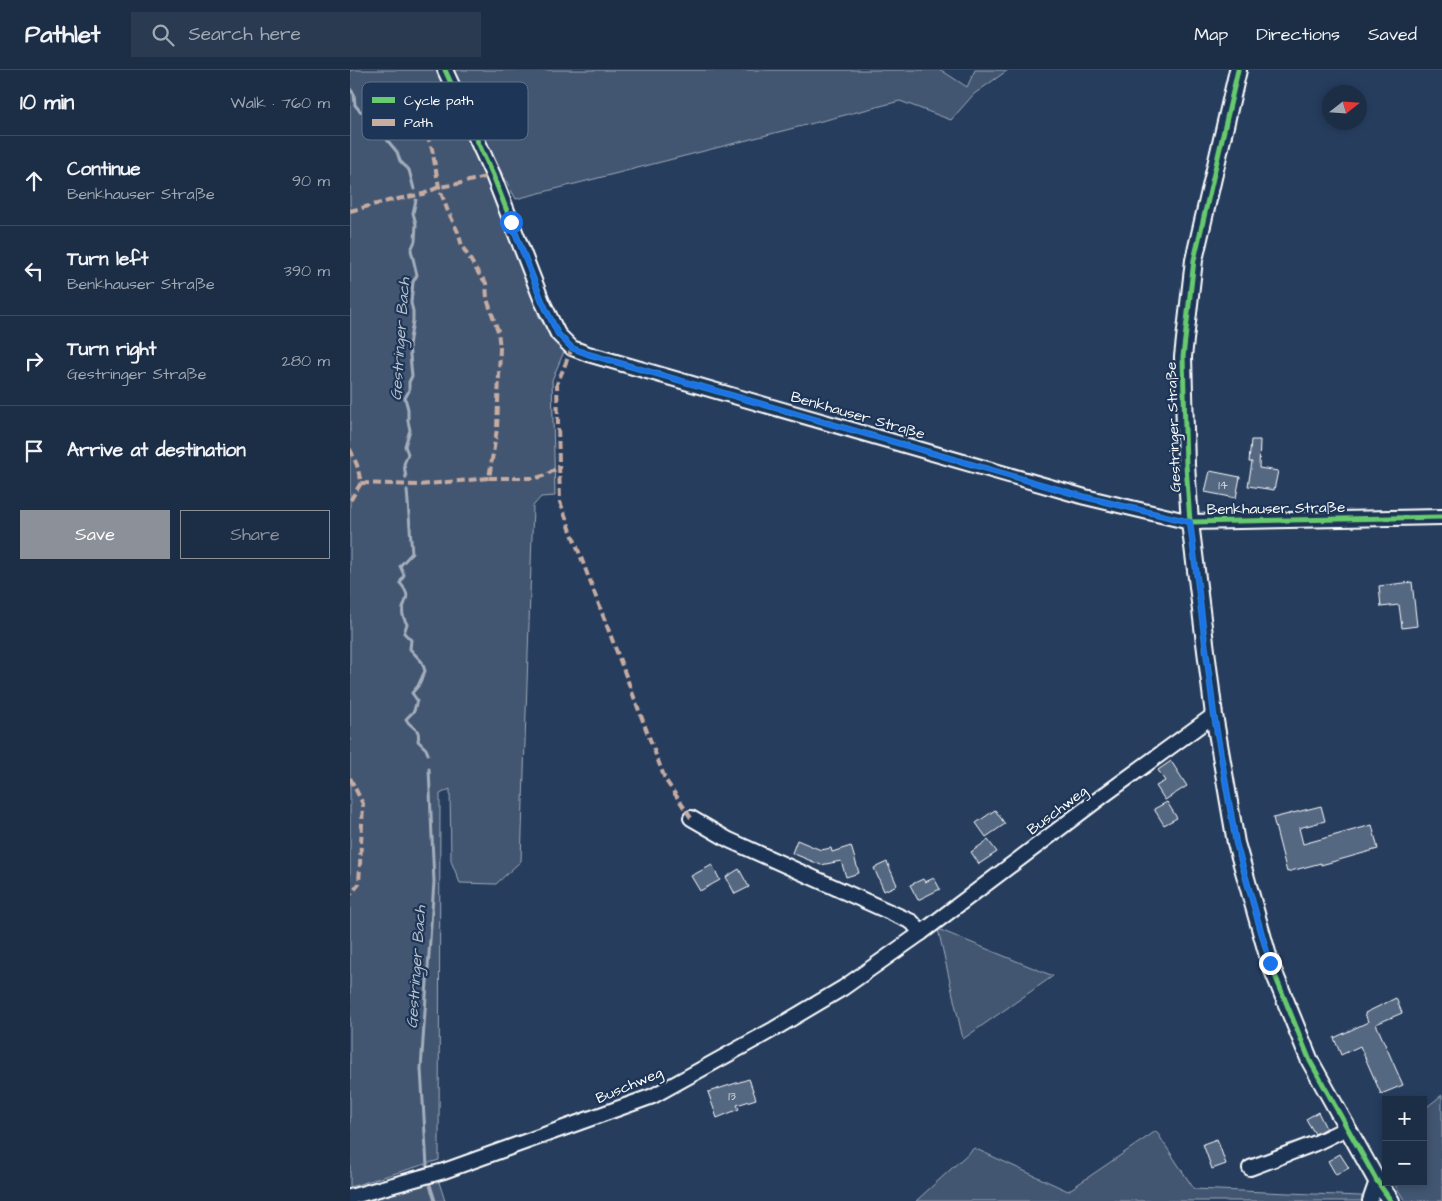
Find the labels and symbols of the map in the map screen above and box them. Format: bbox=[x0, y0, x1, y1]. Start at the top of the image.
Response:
legend bbox=[362, 82, 528, 140]
north arrow bbox=[1322, 85, 1367, 130]
text: Cycle path bbox=[404, 91, 473, 111]
text: Path bbox=[404, 113, 433, 133]
route start bbox=[500, 211, 523, 234]
water label: Gestringer Bach bbox=[385, 276, 416, 401]
street label: Gestringer Straße bbox=[1161, 361, 1187, 493]
street label: Benkhauser Straße bbox=[788, 386, 927, 445]
house number: 14 bbox=[1218, 477, 1228, 494]
street label: Benkhauser Straße bbox=[1207, 497, 1345, 520]
street label: Buschweg bbox=[1023, 781, 1093, 841]
water label: Gestringer Bach bbox=[401, 904, 432, 1029]
route end bbox=[1259, 952, 1282, 975]
street label: Buschweg bbox=[593, 1062, 666, 1110]
house number: 13 bbox=[728, 1088, 736, 1105]

